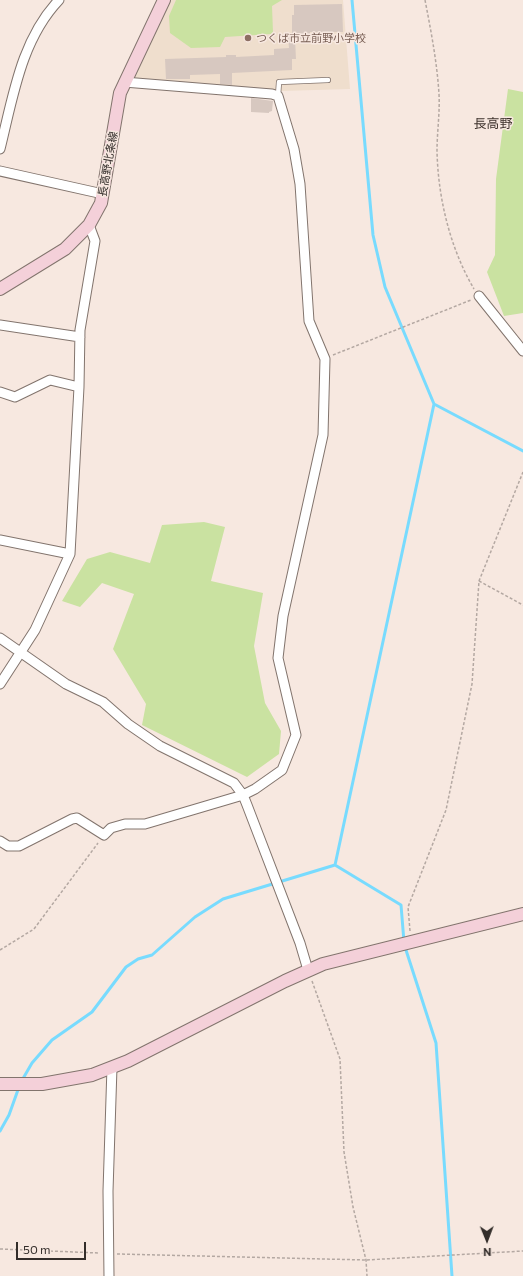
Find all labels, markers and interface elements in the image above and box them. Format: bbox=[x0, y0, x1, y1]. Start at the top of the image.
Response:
place label: つくば市立前野小学校 bbox=[256, 31, 366, 45]
marker: つくば市立前野小学校 bbox=[243, 33, 253, 43]
district label: 長高野 bbox=[474, 116, 512, 132]
street label: 長高野北条線 bbox=[96, 130, 120, 198]
north arrow bbox=[467, 1220, 507, 1260]
scale bar bbox=[18, 1234, 88, 1260]
text: 50 m bbox=[23, 1242, 51, 1256]
text: N bbox=[483, 1246, 491, 1259]

